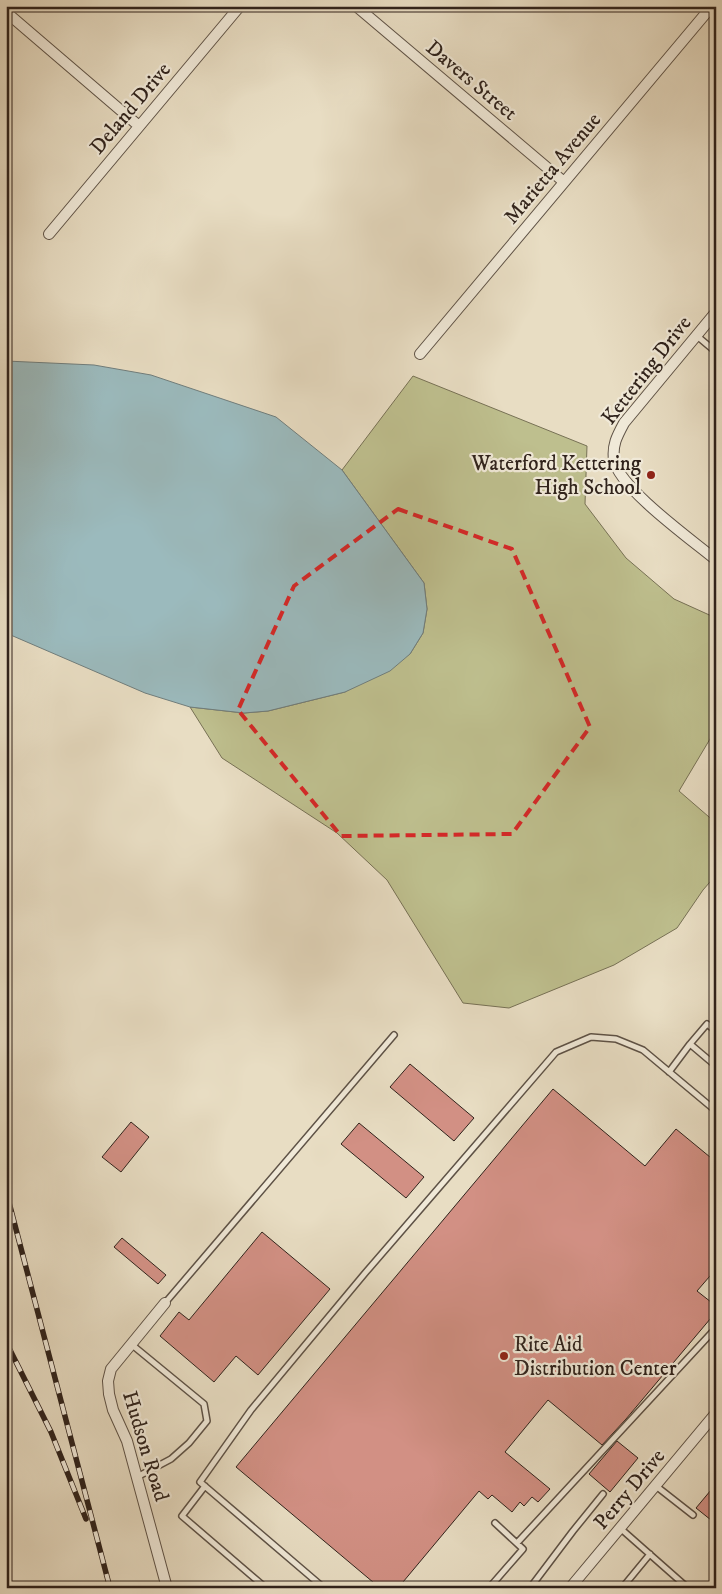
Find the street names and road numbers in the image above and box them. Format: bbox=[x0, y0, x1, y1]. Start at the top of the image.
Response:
street label: Davers Street bbox=[420, 35, 523, 127]
street label: Deland Drive bbox=[85, 57, 177, 160]
street label: Marietta Avenue bbox=[499, 107, 607, 230]
street label: Kettering Drive bbox=[596, 311, 698, 430]
street label: Hudson Road bbox=[116, 1388, 174, 1505]
street label: Perry Drive bbox=[588, 1444, 671, 1535]

